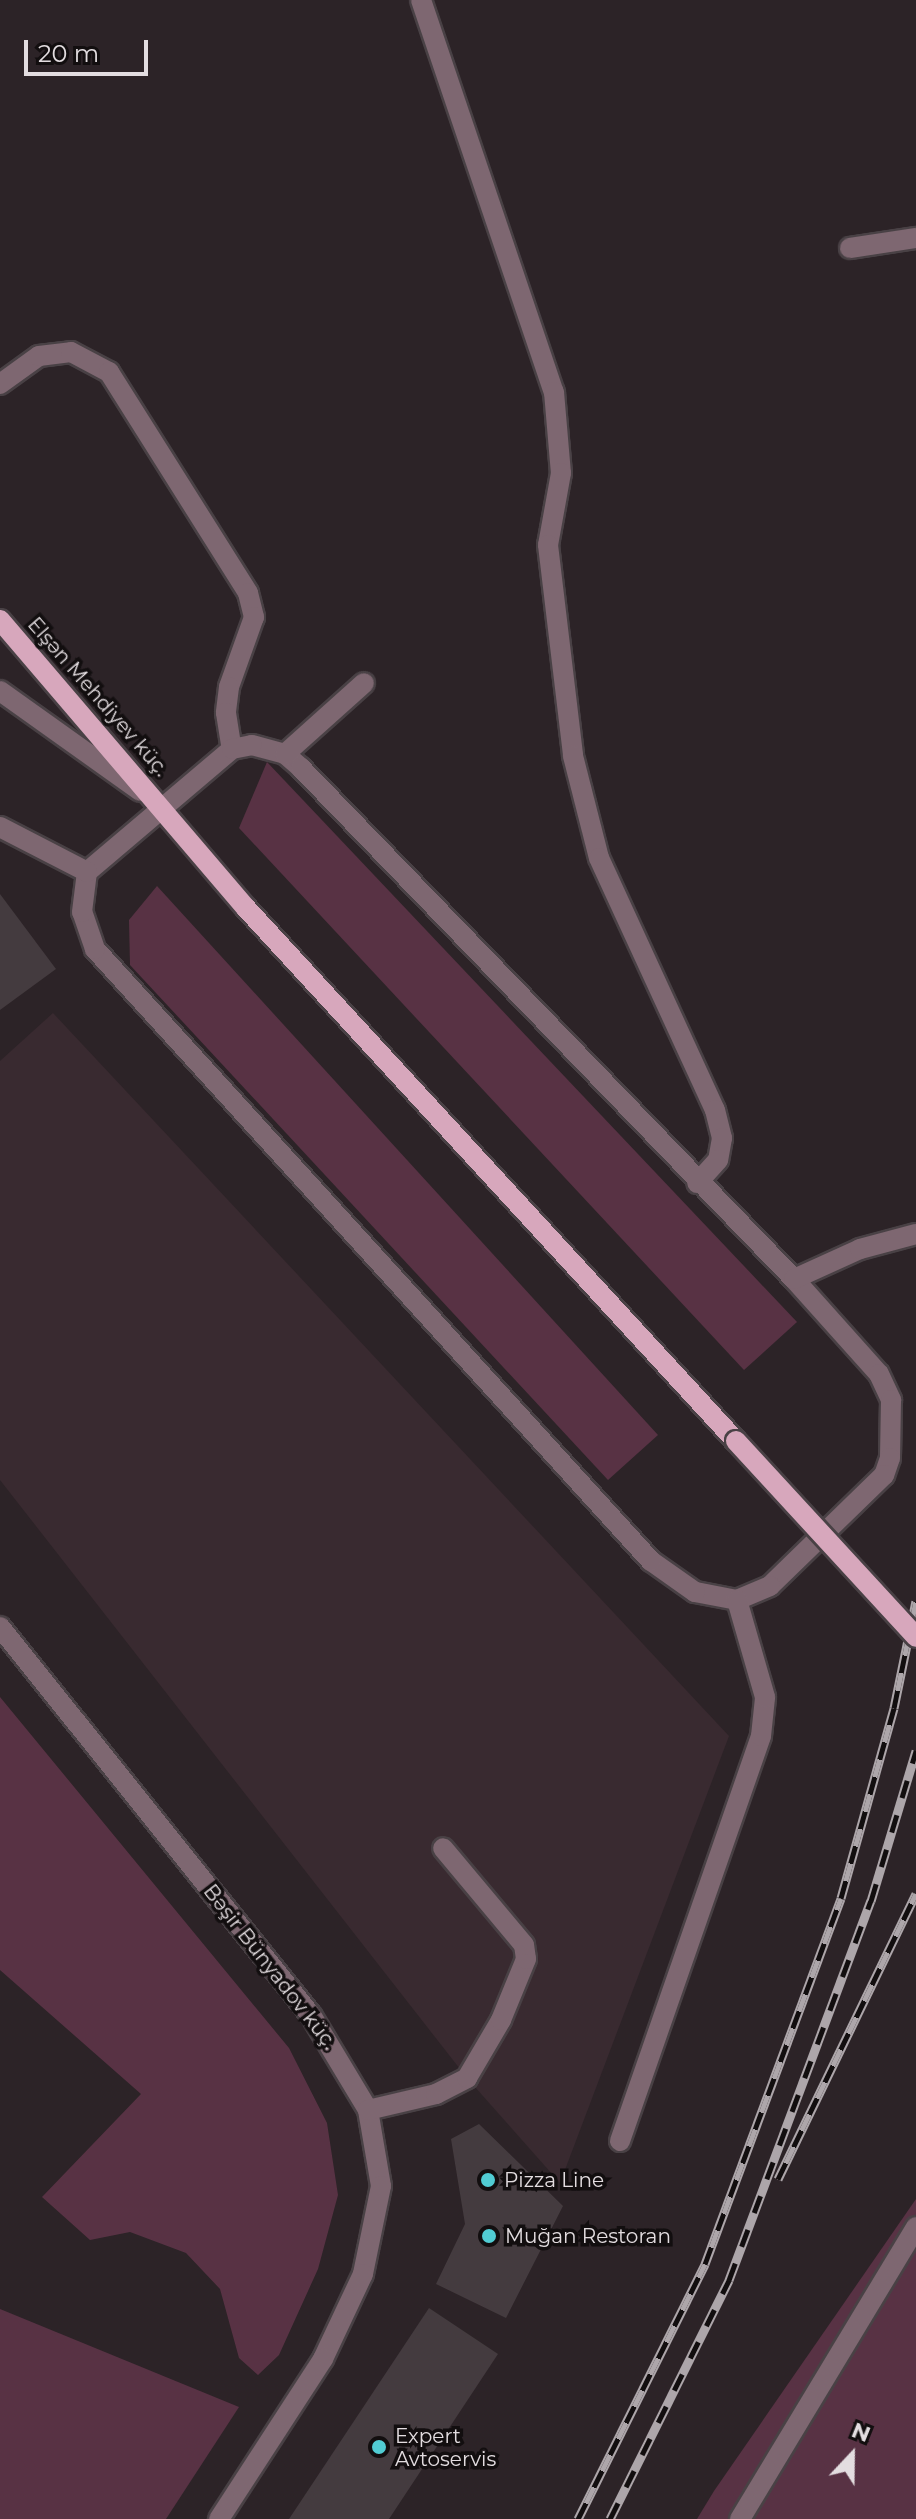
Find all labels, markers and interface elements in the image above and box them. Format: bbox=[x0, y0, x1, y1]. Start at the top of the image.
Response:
scale bar bbox=[28, 24, 152, 74]
text: 20 m bbox=[38, 39, 99, 68]
street label: Elşən Mehdiyev küç. bbox=[23, 613, 173, 781]
street label: Bəşir Bünyadov küç. bbox=[198, 1880, 342, 2054]
place label: Pizza Line bbox=[504, 2168, 604, 2192]
marker: Pizza Line bbox=[479, 2171, 497, 2189]
place label: Muğan Restoran bbox=[505, 2224, 671, 2248]
marker: Muğan Restoran bbox=[480, 2227, 498, 2245]
north arrow bbox=[812, 2415, 892, 2495]
text: N bbox=[848, 2416, 874, 2448]
place label: Expert Avtoservis bbox=[395, 2424, 496, 2471]
marker: Expert Avtoservis bbox=[370, 2438, 388, 2456]

